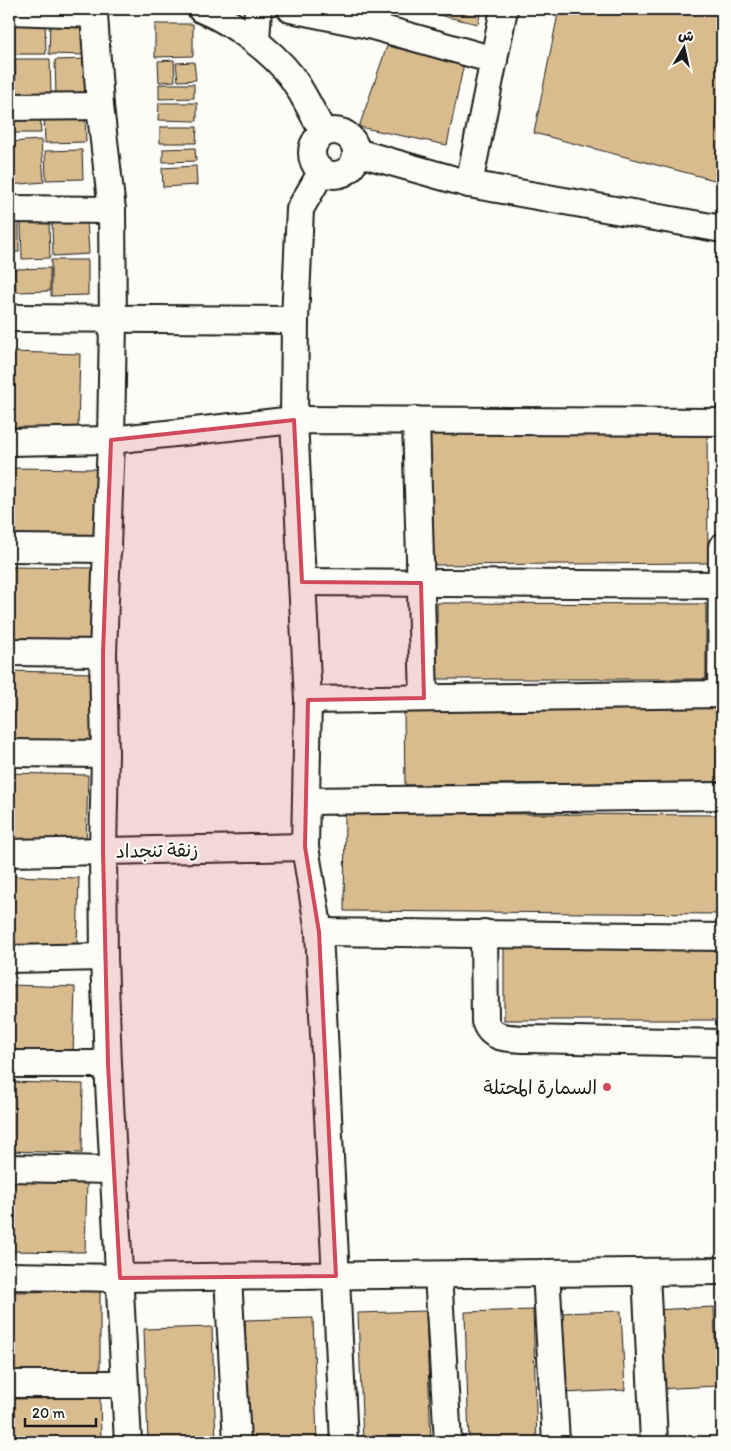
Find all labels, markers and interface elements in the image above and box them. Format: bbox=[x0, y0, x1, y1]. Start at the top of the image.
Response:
north arrow bbox=[658, 22, 708, 72]
text: ش bbox=[677, 26, 695, 45]
street label: زنقة تنجداد bbox=[115, 838, 199, 863]
place label: السمارة المحتلة bbox=[483, 1076, 597, 1099]
marker: السمارة المحتلة bbox=[601, 1081, 613, 1093]
scale bar bbox=[25, 1396, 96, 1428]
text: 20 m bbox=[32, 1404, 66, 1422]

